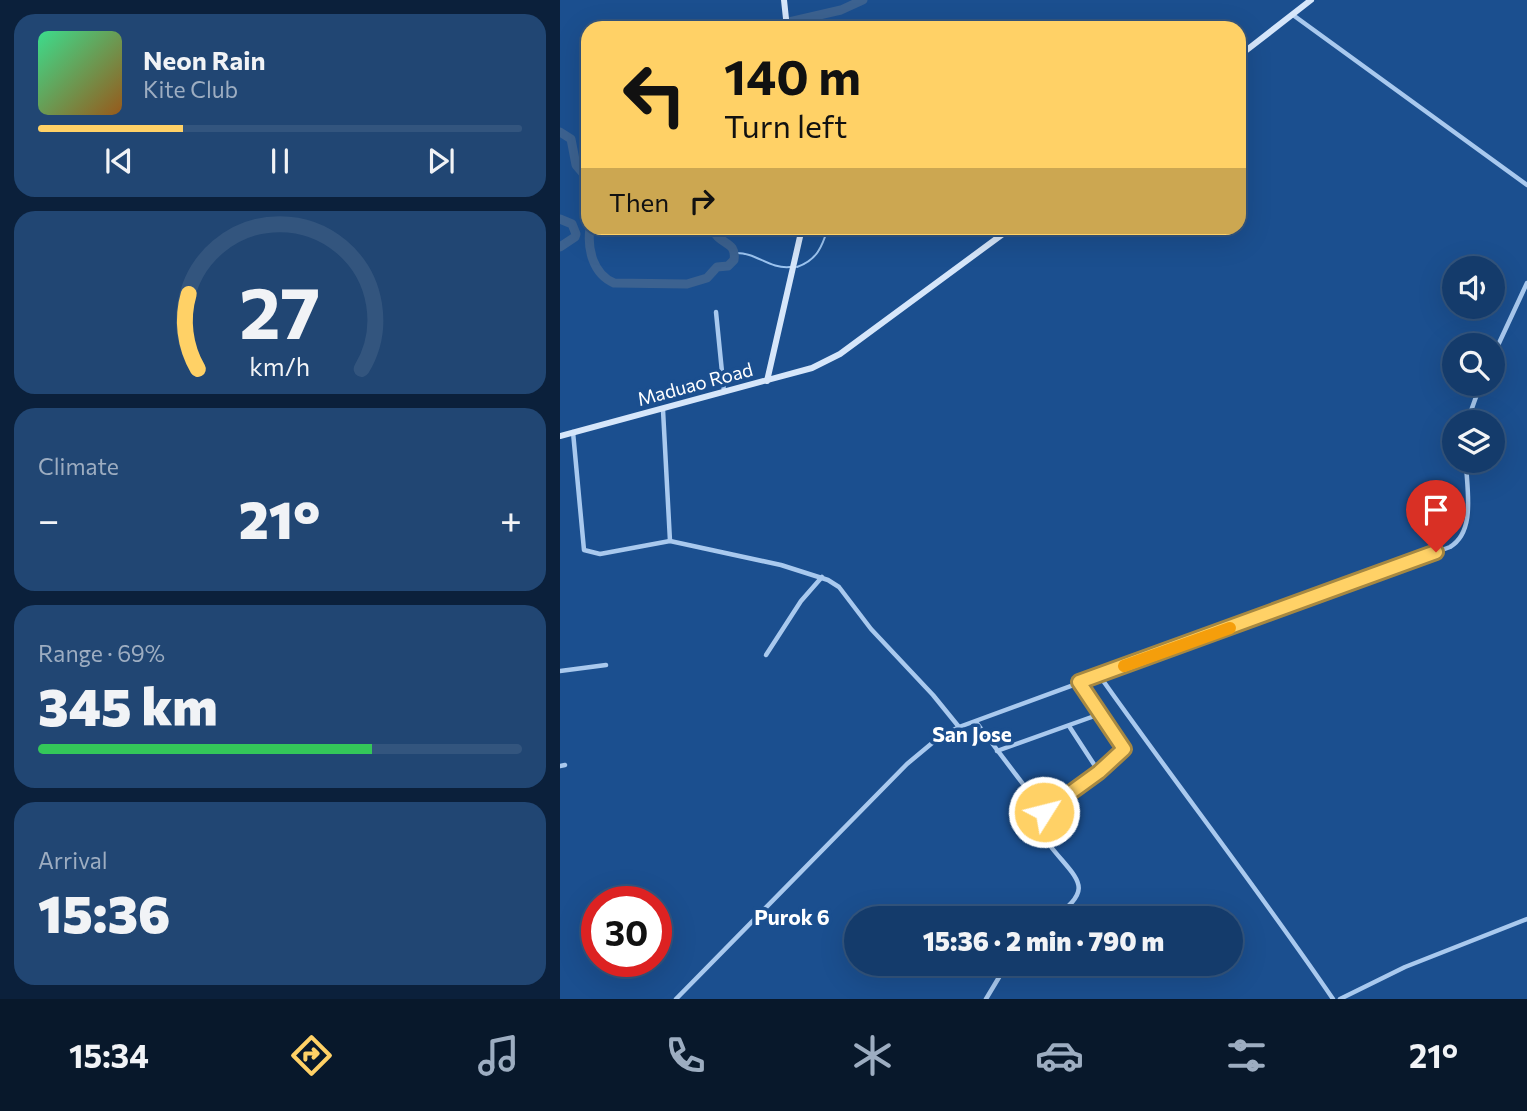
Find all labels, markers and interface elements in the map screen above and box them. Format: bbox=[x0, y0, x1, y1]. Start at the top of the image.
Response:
text: Neon Rain bbox=[143, 44, 266, 75]
text: 140 m bbox=[724, 45, 861, 105]
icon: left bbox=[609, 49, 700, 140]
text: Kite Club bbox=[143, 75, 238, 103]
text: Turn left bbox=[724, 105, 848, 145]
icon: previous bbox=[100, 142, 138, 180]
icon: pause bbox=[261, 142, 299, 180]
icon: next bbox=[422, 142, 460, 180]
icon: right bbox=[683, 182, 721, 220]
text: Then bbox=[609, 186, 669, 217]
map controls bbox=[1442, 256, 1505, 473]
button: sound bbox=[1442, 256, 1505, 319]
text: 27 bbox=[240, 265, 320, 354]
button: search bbox=[1442, 333, 1505, 396]
text: km/h bbox=[250, 350, 310, 380]
street label: Maduao Road bbox=[635, 357, 755, 410]
button: layers bbox=[1442, 410, 1505, 473]
text: Climate bbox=[38, 452, 119, 480]
pin bbox=[1406, 480, 1466, 552]
text: 21° bbox=[239, 486, 320, 550]
icon: arrive bbox=[1417, 491, 1455, 529]
text: − bbox=[38, 495, 60, 542]
text: + bbox=[500, 495, 522, 542]
text: Range · 69% bbox=[38, 639, 165, 667]
text: 345 km bbox=[38, 673, 218, 737]
district label: San Jose bbox=[932, 721, 1012, 746]
position arrow bbox=[1007, 775, 1081, 849]
text: Arrival bbox=[38, 846, 108, 874]
text: 15:36 bbox=[38, 880, 170, 944]
speed limit sign: 30 bbox=[581, 886, 672, 977]
district label: Purok 6 bbox=[754, 904, 830, 929]
text: 15:36 · 2 min · 790 m bbox=[923, 925, 1164, 956]
icon: directions bbox=[287, 1031, 336, 1080]
icon: music bbox=[474, 1031, 523, 1080]
icon: phone bbox=[661, 1031, 710, 1080]
icon: climate bbox=[848, 1031, 897, 1080]
icon: car bbox=[1035, 1031, 1084, 1080]
icon: filters bbox=[1222, 1031, 1271, 1080]
text: 15:34 bbox=[69, 1035, 149, 1075]
text: 21° bbox=[1409, 1035, 1458, 1075]

